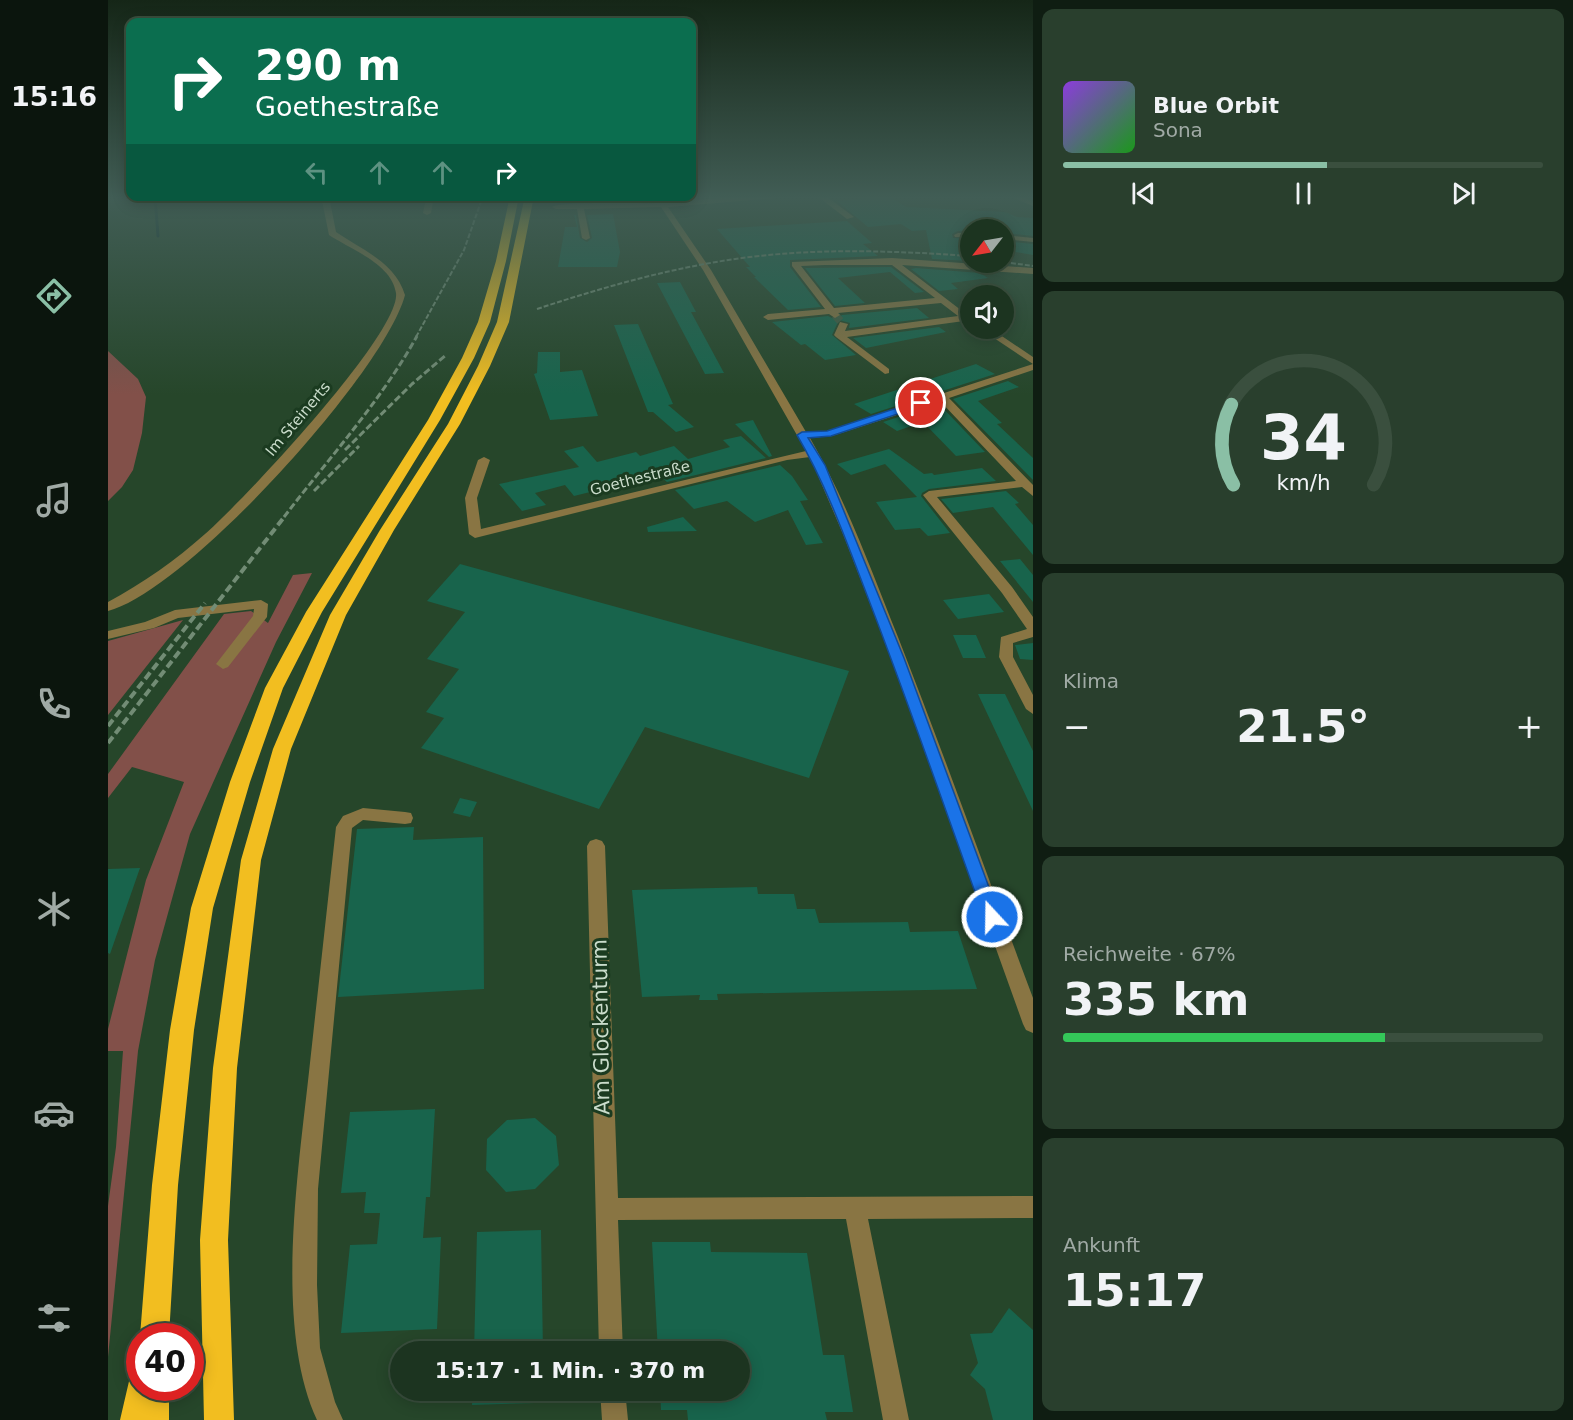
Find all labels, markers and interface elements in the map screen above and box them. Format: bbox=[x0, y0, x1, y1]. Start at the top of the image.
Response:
text: 290 m bbox=[255, 41, 401, 90]
icon: right bbox=[156, 42, 234, 120]
text: 15:16 bbox=[11, 81, 97, 112]
text: Goethestraße bbox=[255, 91, 439, 122]
text: Blue Orbit bbox=[1153, 93, 1279, 118]
text: Sona bbox=[1153, 118, 1203, 142]
icon: left bbox=[300, 156, 333, 189]
icon: ahead bbox=[363, 156, 396, 189]
icon: ahead bbox=[426, 156, 459, 189]
icon: right bbox=[489, 156, 522, 189]
icon: previous bbox=[1127, 177, 1160, 210]
icon: pause bbox=[1287, 177, 1320, 210]
icon: next bbox=[1447, 177, 1480, 210]
north arrow bbox=[960, 219, 1014, 273]
map controls bbox=[960, 219, 1014, 339]
icon: directions bbox=[33, 275, 75, 317]
button: sound bbox=[960, 285, 1014, 339]
pin bbox=[895, 377, 946, 428]
street label: Im Steinerts bbox=[262, 378, 334, 460]
icon: arrive bbox=[904, 386, 937, 419]
text: 34 bbox=[1260, 401, 1346, 474]
street label: Goethestraße bbox=[588, 457, 692, 499]
text: km/h bbox=[1276, 470, 1330, 495]
icon: music bbox=[33, 479, 75, 521]
text: Klima bbox=[1063, 669, 1119, 693]
icon: phone bbox=[33, 683, 75, 725]
text: 21.5° bbox=[1236, 700, 1370, 753]
text: − bbox=[1063, 707, 1091, 746]
text: + bbox=[1515, 707, 1543, 746]
position arrow bbox=[960, 885, 1024, 949]
icon: climate bbox=[33, 888, 75, 930]
street label: Am Glockenturm bbox=[587, 939, 615, 1115]
text: Reichweite · 67% bbox=[1063, 942, 1235, 966]
text: 335 km bbox=[1063, 973, 1249, 1026]
icon: car bbox=[33, 1092, 75, 1134]
text: Ankunft bbox=[1063, 1233, 1140, 1257]
text: 15:17 bbox=[1063, 1264, 1206, 1317]
icon: filters bbox=[33, 1297, 75, 1339]
speed limit sign: 40 bbox=[126, 1323, 204, 1401]
text: 15:17 · 1 Min. · 370 m bbox=[435, 1358, 705, 1383]

